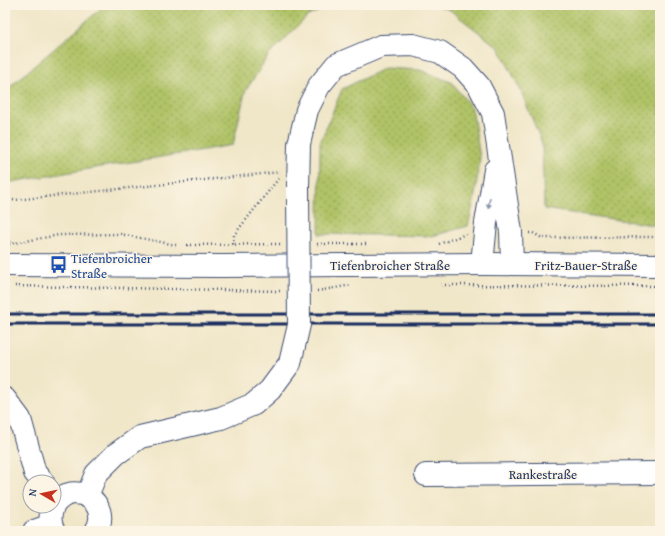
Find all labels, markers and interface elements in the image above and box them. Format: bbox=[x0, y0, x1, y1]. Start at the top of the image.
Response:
one-way arrow bbox=[486, 197, 492, 209]
place label: Tiefenbroicher Straße bbox=[71, 249, 153, 283]
bus stop icon: Tiefenbroicher Straße bbox=[48, 255, 68, 275]
street label: Tiefenbroicher Straße bbox=[330, 256, 450, 275]
street label: Fritz-Bauer-Straße bbox=[535, 256, 637, 275]
street label: Rankestraße bbox=[509, 465, 577, 484]
north arrow bbox=[22, 474, 62, 514]
text: N bbox=[24, 487, 41, 497]

